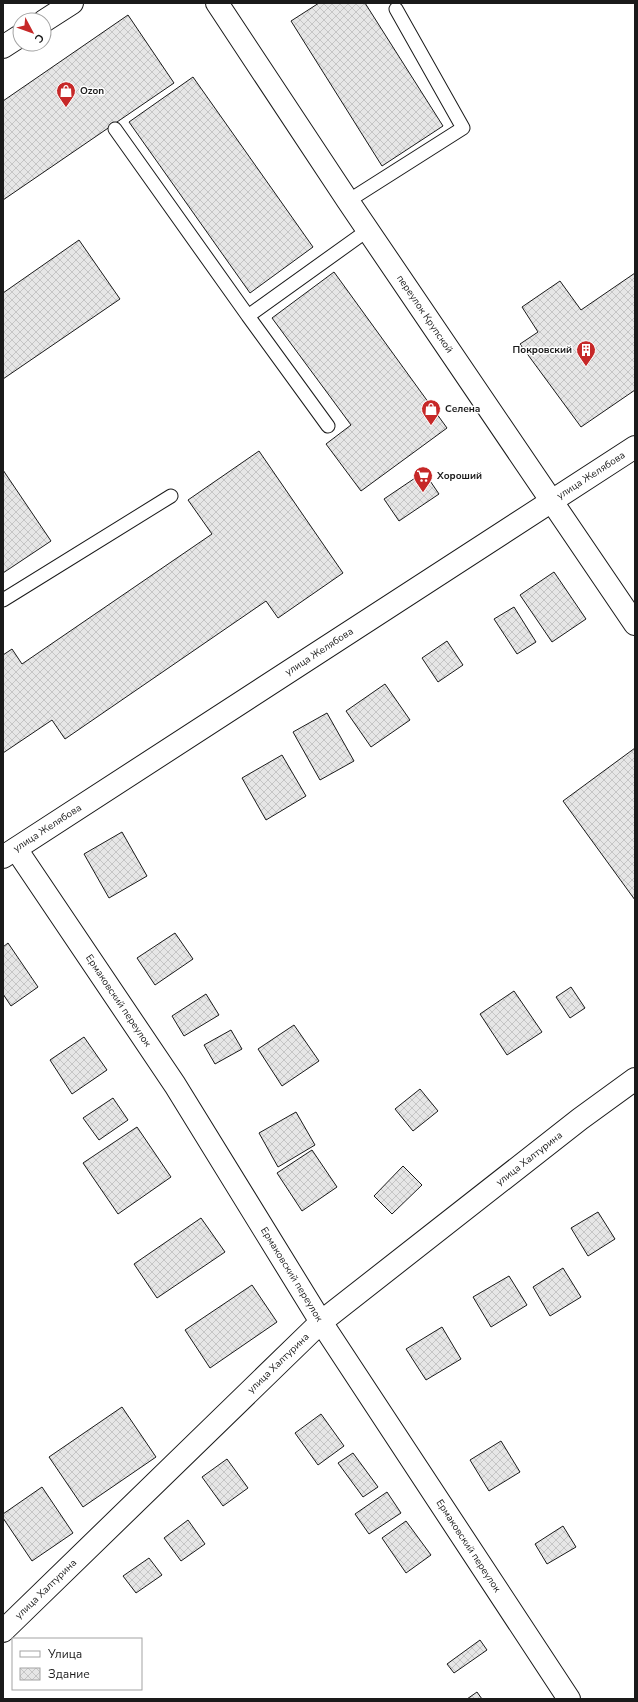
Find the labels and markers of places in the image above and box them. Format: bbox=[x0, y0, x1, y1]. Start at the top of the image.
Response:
shop icon: Ozon bbox=[55, 80, 77, 108]
place label: Ozon bbox=[80, 84, 104, 98]
building icon: Покровский bbox=[575, 339, 597, 367]
place label: Покровский bbox=[513, 343, 572, 357]
shop icon: Селена bbox=[420, 398, 442, 426]
place label: Селена bbox=[445, 402, 480, 416]
supermarket icon: Хороший bbox=[412, 465, 434, 493]
place label: Хороший bbox=[436, 469, 482, 483]

